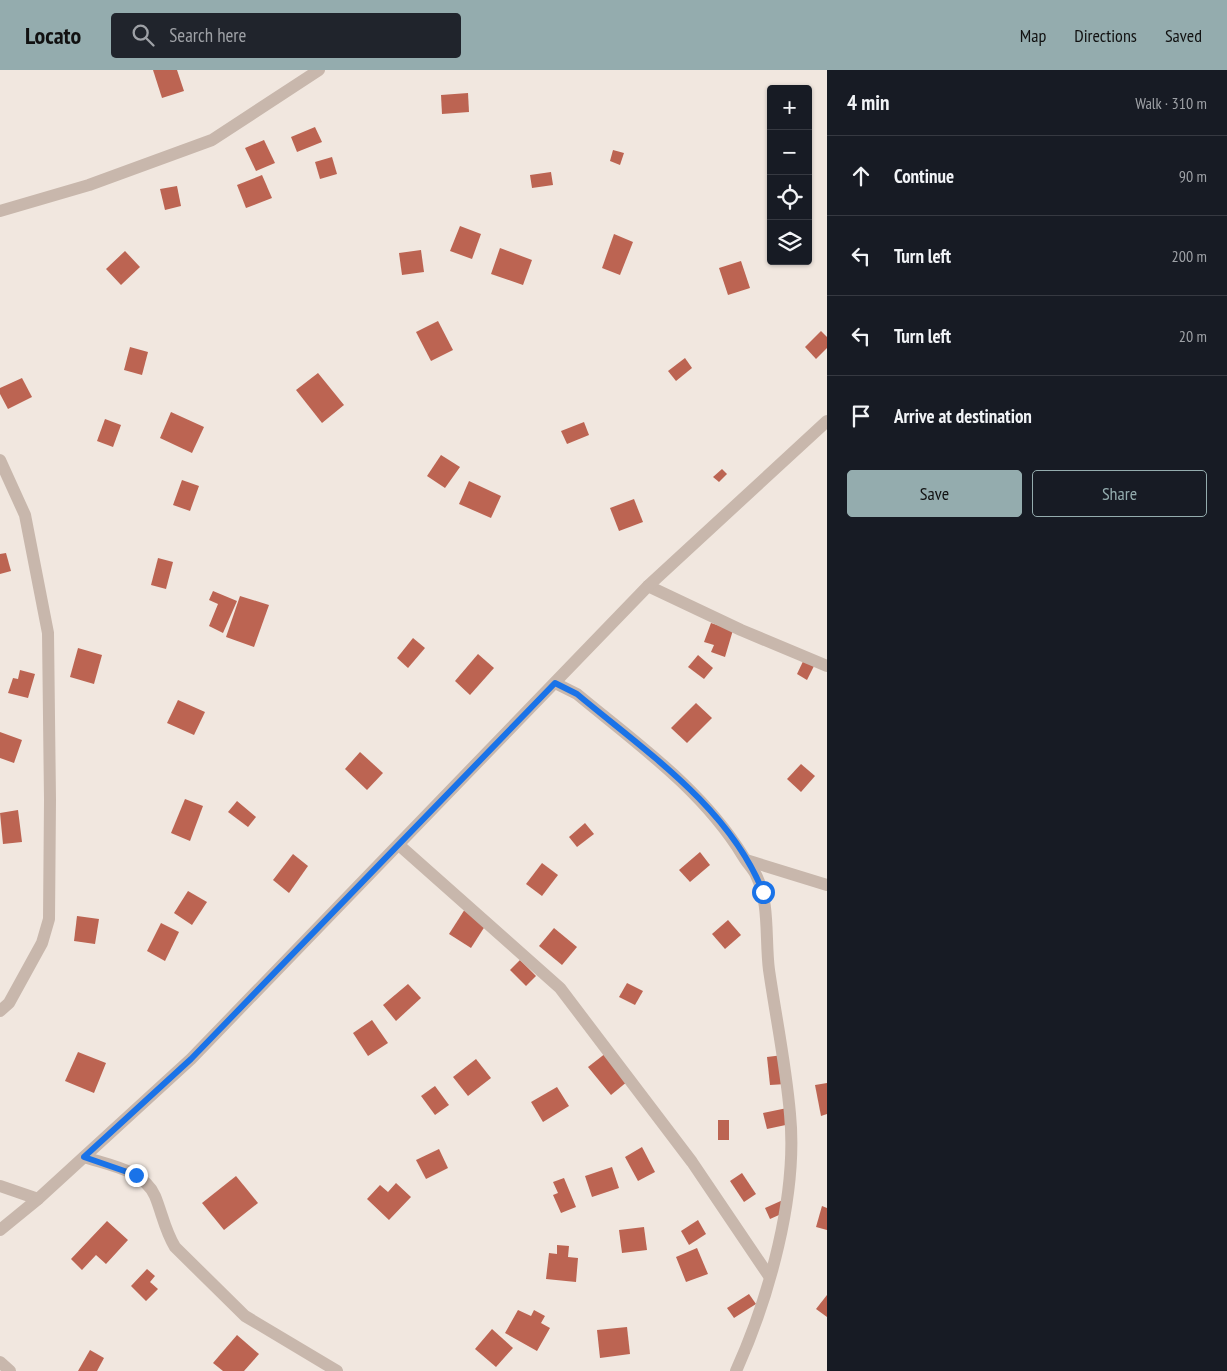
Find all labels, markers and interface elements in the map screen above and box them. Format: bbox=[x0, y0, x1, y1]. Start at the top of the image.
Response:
search box bbox=[111, 13, 461, 58]
text: Locato bbox=[25, 20, 81, 51]
icon: search bbox=[129, 21, 157, 49]
text: Search here bbox=[169, 23, 246, 47]
text: Map bbox=[1020, 24, 1046, 47]
text: Directions bbox=[1074, 24, 1137, 47]
text: Saved bbox=[1165, 24, 1202, 47]
map controls bbox=[767, 85, 812, 265]
button: + bbox=[767, 85, 812, 130]
text: 4 min bbox=[847, 89, 889, 116]
text: Walk · 310 m bbox=[1135, 93, 1207, 113]
button: − bbox=[767, 130, 812, 175]
icon: ahead bbox=[847, 162, 875, 190]
text: Continue bbox=[894, 164, 954, 188]
text: 90 m bbox=[1179, 166, 1207, 186]
button: locate bbox=[767, 175, 812, 220]
button: layers bbox=[767, 220, 812, 265]
icon: left bbox=[847, 242, 875, 270]
text: Turn left bbox=[894, 244, 951, 268]
text: 200 m bbox=[1172, 246, 1207, 266]
icon: left bbox=[847, 322, 875, 350]
text: Turn left bbox=[894, 324, 951, 348]
text: 20 m bbox=[1179, 326, 1207, 346]
icon: arrive bbox=[847, 402, 875, 430]
text: Arrive at destination bbox=[894, 404, 1032, 428]
button: Save bbox=[847, 470, 1022, 517]
button: Share bbox=[1032, 470, 1207, 517]
route start bbox=[752, 881, 775, 904]
route end bbox=[125, 1164, 148, 1187]

